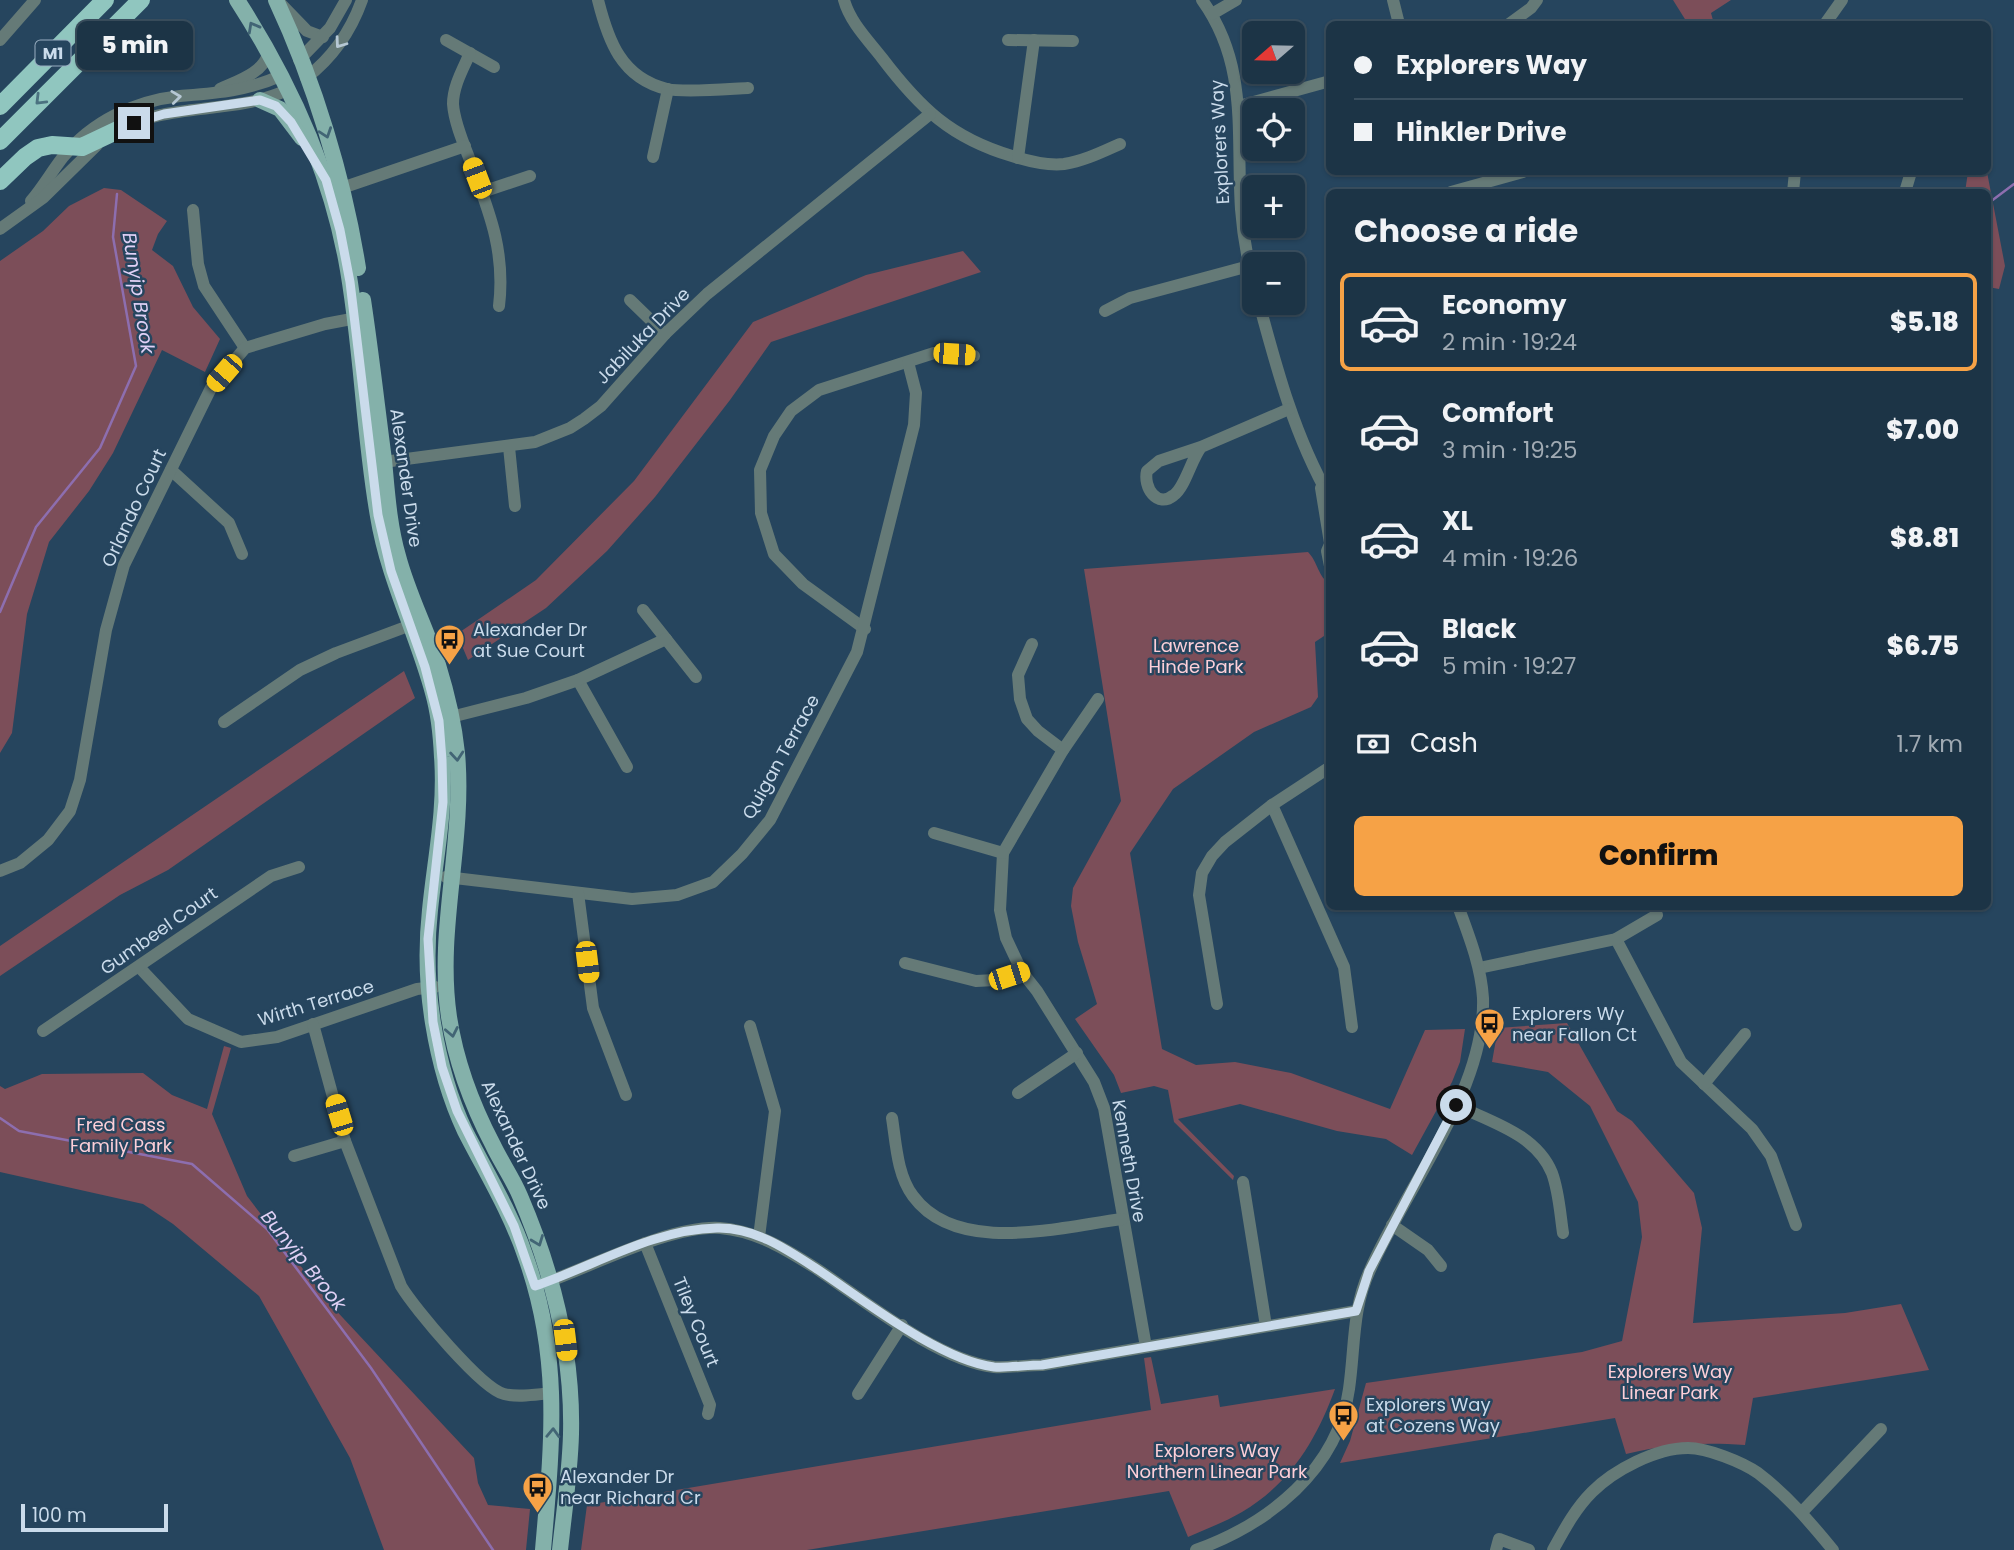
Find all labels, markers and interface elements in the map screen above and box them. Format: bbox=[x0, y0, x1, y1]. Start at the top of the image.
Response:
one-way arrow bbox=[248, 21, 261, 34]
north arrow bbox=[1242, 21, 1306, 84]
map controls bbox=[1242, 21, 1305, 315]
callout: 5 min bbox=[76, 22, 192, 71]
text: 5 min bbox=[102, 29, 168, 61]
one-way arrow bbox=[336, 35, 348, 48]
road number: M1 bbox=[36, 40, 70, 66]
text: Explorers Way bbox=[1396, 47, 1587, 83]
street label: Explorers Way bbox=[1204, 79, 1235, 205]
one-way arrow bbox=[170, 90, 181, 105]
one-way arrow bbox=[36, 91, 49, 104]
button: locate bbox=[1242, 98, 1305, 161]
route end bbox=[118, 107, 150, 139]
text: Hinkler Drive bbox=[1396, 114, 1567, 150]
one-way arrow bbox=[318, 126, 332, 138]
car bbox=[460, 155, 495, 201]
button: + bbox=[1242, 175, 1305, 238]
text: Choose a ride bbox=[1354, 208, 1578, 253]
water label: Bunyip Brook bbox=[116, 230, 162, 357]
button: − bbox=[1242, 252, 1305, 315]
street label: Jabiluka Drive bbox=[590, 282, 695, 390]
text: Economy bbox=[1442, 287, 1566, 323]
icon: car bbox=[1358, 291, 1421, 354]
text: $5.18 bbox=[1890, 304, 1959, 340]
text: 2 min · 19:24 bbox=[1442, 326, 1577, 358]
car bbox=[933, 342, 976, 366]
car bbox=[203, 350, 246, 396]
text: Comfort bbox=[1442, 395, 1554, 431]
icon: car bbox=[1358, 399, 1421, 462]
street label: Alexander Drive bbox=[384, 407, 429, 549]
text: $7.00 bbox=[1886, 412, 1959, 448]
text: 3 min · 19:25 bbox=[1442, 434, 1577, 466]
street label: Orlando Court bbox=[95, 445, 172, 571]
text: XL bbox=[1442, 503, 1473, 539]
icon: car bbox=[1358, 507, 1421, 570]
text: $8.81 bbox=[1890, 520, 1959, 556]
text: 4 min · 19:26 bbox=[1442, 542, 1578, 574]
text: Black bbox=[1442, 611, 1516, 647]
icon: car bbox=[1358, 615, 1421, 678]
place label: Alexander Dr at Sue Court bbox=[473, 617, 588, 663]
bus stop icon: Alexander Dr at Sue Court bbox=[433, 623, 467, 667]
text: $6.75 bbox=[1887, 628, 1959, 664]
park label: Lawrence Hinde Park bbox=[1148, 633, 1244, 679]
text: 5 min · 19:27 bbox=[1442, 650, 1576, 682]
street label: Quigan Terrace bbox=[736, 690, 825, 824]
icon: cash bbox=[1354, 725, 1392, 763]
text: Cash bbox=[1410, 725, 1478, 761]
text: 1.7 km bbox=[1897, 728, 1963, 760]
one-way arrow bbox=[449, 751, 464, 762]
button: Confirm bbox=[1354, 816, 1963, 896]
street label: Gumbeel Court bbox=[95, 881, 222, 980]
car bbox=[575, 940, 600, 984]
car bbox=[986, 960, 1033, 992]
street label: Wirth Terrace bbox=[255, 973, 377, 1032]
place label: Explorers Wy near Fallon Ct bbox=[1512, 1001, 1637, 1047]
bus stop icon: Explorers Wy near Fallon Ct bbox=[1472, 1007, 1506, 1051]
one-way arrow bbox=[444, 1026, 459, 1038]
street label: Alexander Drive bbox=[476, 1076, 557, 1214]
route start bbox=[1440, 1089, 1472, 1121]
car bbox=[323, 1092, 356, 1138]
street label: Kenneth Drive bbox=[1106, 1098, 1153, 1224]
park label: Fred Cass Family Park bbox=[70, 1112, 173, 1158]
water label: Bunyip Brook bbox=[255, 1204, 353, 1317]
one-way arrow bbox=[530, 1235, 544, 1247]
street label: Tiley Court bbox=[667, 1273, 726, 1370]
car bbox=[553, 1318, 578, 1362]
park label: Explorers Way Linear Park bbox=[1608, 1359, 1732, 1405]
place label: Explorers Way at Cozens Way bbox=[1366, 1392, 1500, 1438]
bus stop icon: Explorers Way at Cozens Way bbox=[1326, 1398, 1360, 1442]
one-way arrow bbox=[545, 1427, 560, 1438]
park label: Explorers Way Northern Linear Park bbox=[1127, 1438, 1308, 1484]
place label: Alexander Dr near Richard Cr bbox=[560, 1464, 701, 1510]
bus stop icon: Alexander Dr near Richard Cr bbox=[520, 1470, 554, 1514]
scale bar bbox=[21, 1501, 168, 1533]
text: 100 m bbox=[32, 1502, 87, 1529]

